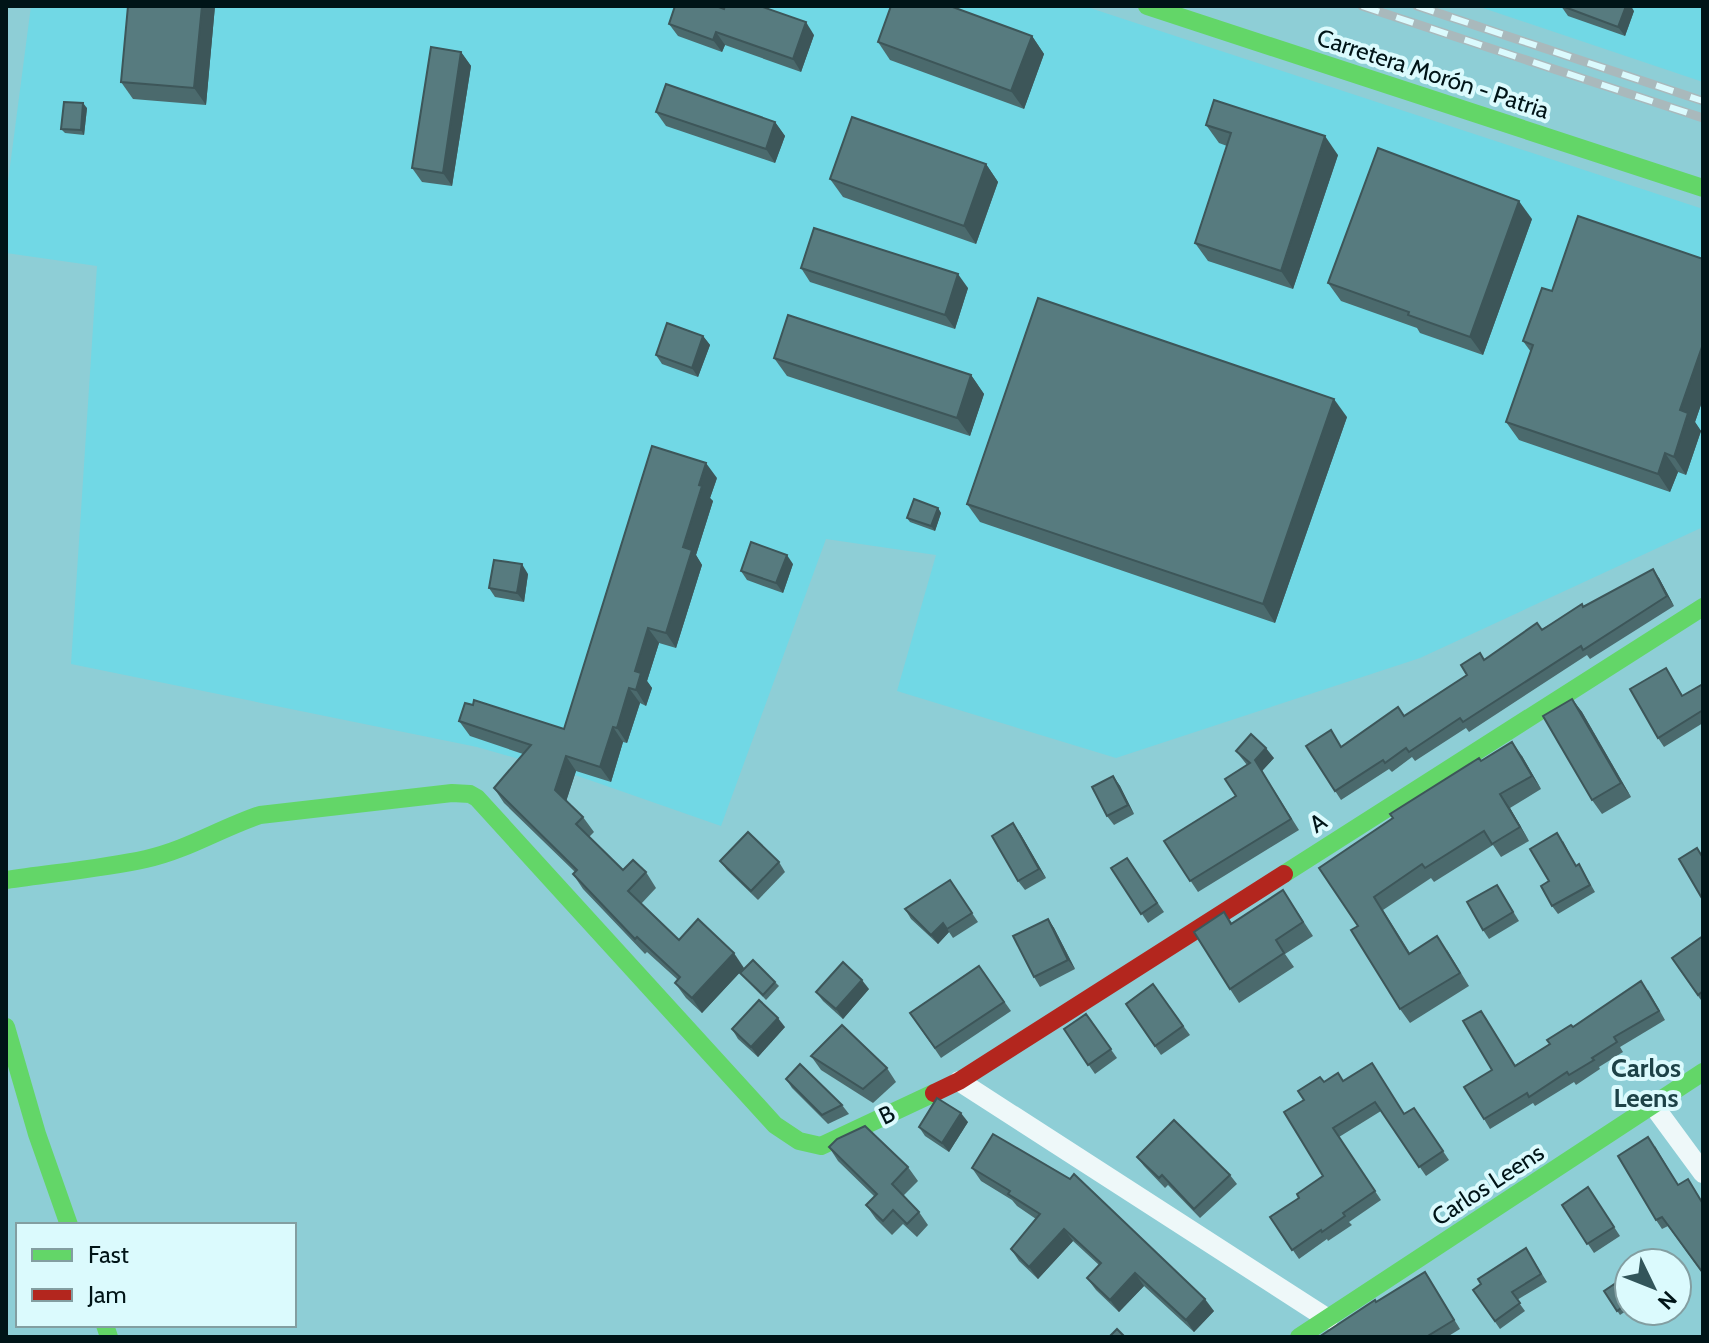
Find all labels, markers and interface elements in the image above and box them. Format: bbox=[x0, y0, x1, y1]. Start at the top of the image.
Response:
street label: Carretera Morón - Patria bbox=[1313, 22, 1553, 125]
street label: A bbox=[1304, 806, 1332, 839]
district label: Carlos Leens bbox=[1611, 1052, 1681, 1114]
street label: B bbox=[874, 1098, 900, 1131]
street label: Carlos Leens bbox=[1426, 1138, 1549, 1232]
legend bbox=[16, 1223, 296, 1327]
text: Fast bbox=[88, 1240, 129, 1269]
north arrow bbox=[1613, 1247, 1693, 1327]
text: Jam bbox=[87, 1280, 126, 1309]
text: N bbox=[1652, 1285, 1682, 1315]

